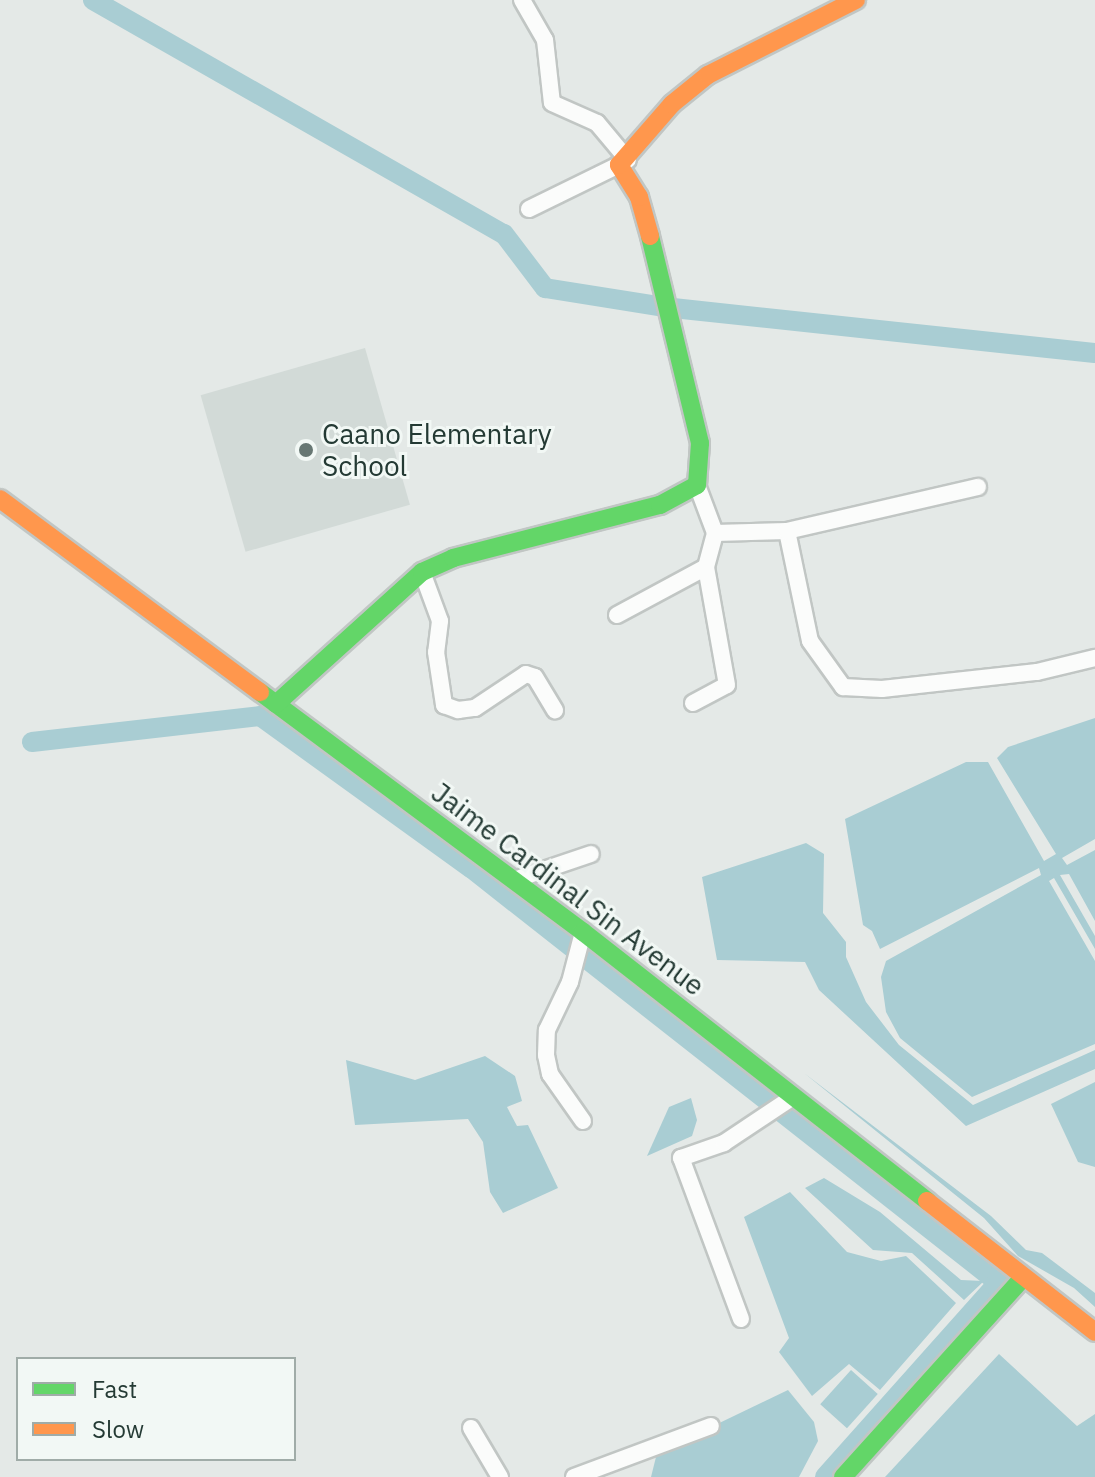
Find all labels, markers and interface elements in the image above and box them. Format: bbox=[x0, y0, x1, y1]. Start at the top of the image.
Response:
place label: Caano Elementary School bbox=[322, 417, 552, 483]
marker: Caano Elementary School bbox=[297, 441, 315, 459]
street label: Jaime Cardinal Sin Avenue bbox=[425, 775, 711, 1003]
legend bbox=[16, 1357, 296, 1461]
text: Fast bbox=[92, 1373, 137, 1405]
text: Slow bbox=[92, 1413, 144, 1445]

